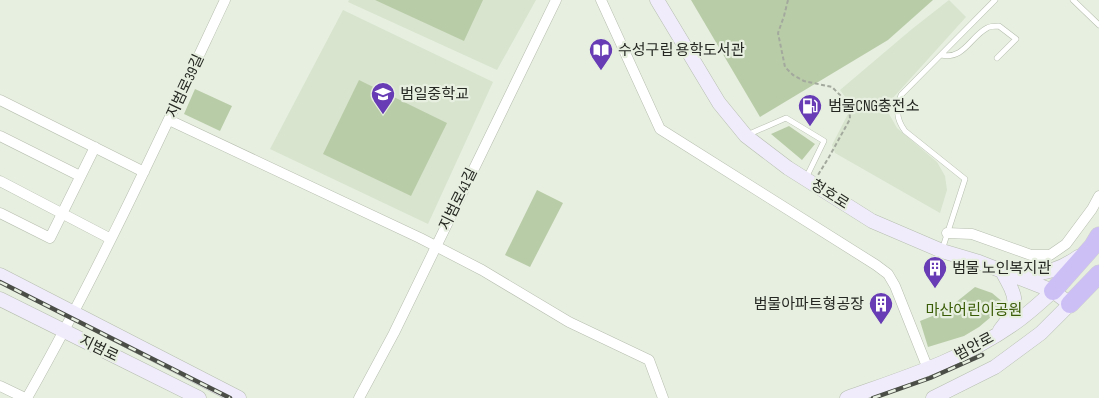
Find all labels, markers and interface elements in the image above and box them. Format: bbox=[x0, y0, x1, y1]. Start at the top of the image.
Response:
library icon: 수성구립 용학도서관 bbox=[588, 37, 614, 71]
place label: 수성구립 용학도서관 bbox=[618, 41, 745, 60]
street label: 지범로39길 bbox=[162, 51, 208, 121]
school or university icon: 범일중학교 bbox=[370, 81, 396, 115]
place label: 범일중학교 bbox=[400, 85, 469, 104]
fuel station icon: 범물CNG충전소 bbox=[797, 93, 823, 127]
place label: 범물CNG충전소 bbox=[828, 97, 920, 116]
street label: 지범로41길 bbox=[435, 165, 482, 233]
street label: 청호로 bbox=[807, 175, 852, 213]
building icon: 범물 노인복지관 bbox=[922, 255, 948, 289]
place label: 범물 노인복지관 bbox=[952, 259, 1051, 278]
building icon: 범물아파트형공장 bbox=[868, 291, 894, 325]
place label: 범물아파트형공장 bbox=[754, 295, 864, 314]
park label: 마산어린이공원 bbox=[926, 301, 1022, 320]
street label: 범안로 bbox=[951, 328, 997, 365]
street label: 지범로 bbox=[76, 331, 122, 366]

